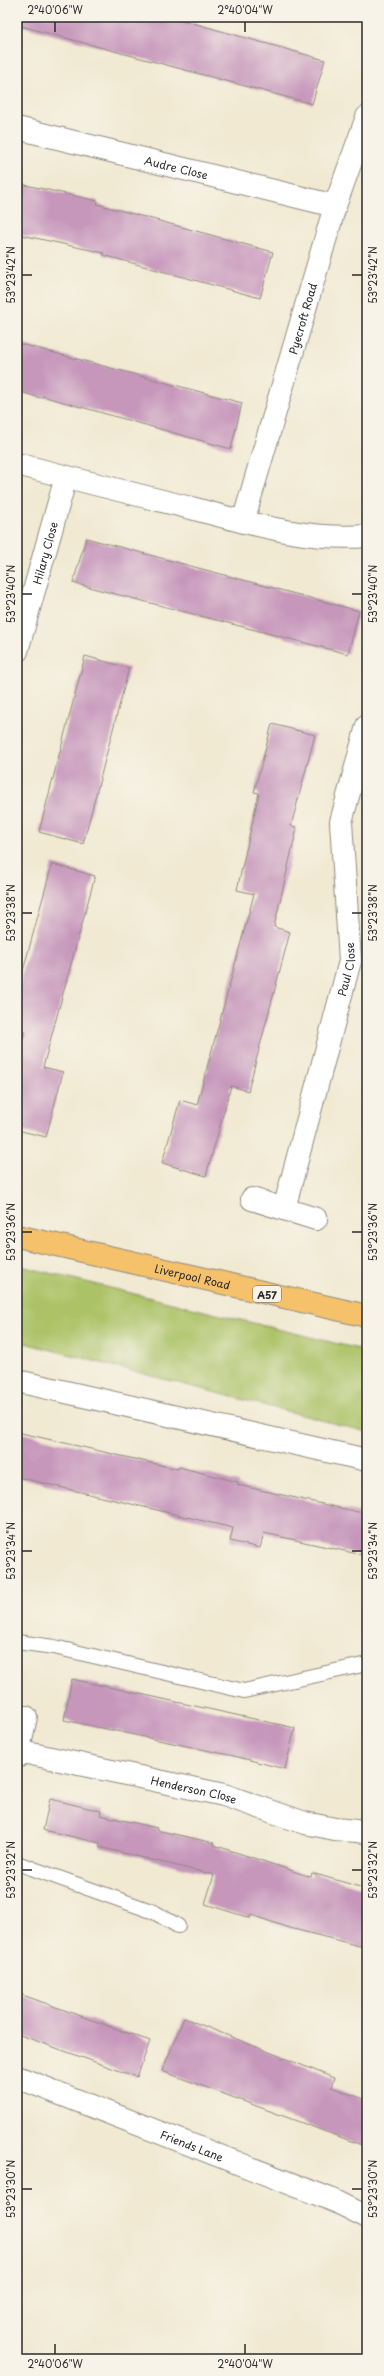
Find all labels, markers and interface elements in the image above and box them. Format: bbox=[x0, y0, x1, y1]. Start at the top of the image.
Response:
text: 2°40'06"W bbox=[27, 2, 84, 17]
text: 2°40'04"W bbox=[217, 2, 273, 17]
street label: Audre Close bbox=[143, 151, 210, 183]
text: 53°23'42"N bbox=[3, 246, 18, 304]
text: 53°23'42"N bbox=[365, 246, 380, 304]
street label: Pyecroft Road bbox=[284, 280, 321, 356]
street label: Hilary Close bbox=[28, 519, 62, 586]
text: 53°23'40"N bbox=[3, 565, 18, 623]
text: 53°23'40"N bbox=[365, 565, 380, 623]
text: 53°23'38"N bbox=[3, 884, 18, 942]
text: 53°23'38"N bbox=[365, 884, 380, 942]
street label: Paul Close bbox=[333, 942, 359, 998]
text: 53°23'36"N bbox=[3, 1203, 18, 1261]
text: 53°23'36"N bbox=[365, 1203, 380, 1261]
street label: Liverpool Road bbox=[153, 1259, 232, 1293]
road number: A57 bbox=[253, 1286, 281, 1302]
text: 53°23'34"N bbox=[3, 1522, 18, 1580]
text: 53°23'34"N bbox=[365, 1522, 380, 1580]
street label: Henderson Close bbox=[149, 1771, 239, 1807]
text: 53°23'32"N bbox=[3, 1841, 18, 1899]
text: 53°23'32"N bbox=[365, 1841, 380, 1899]
street label: Friends Lane bbox=[158, 2125, 226, 2165]
text: 53°23'30"N bbox=[3, 2160, 18, 2218]
text: 53°23'30"N bbox=[365, 2160, 380, 2218]
text: 2°40'06"W bbox=[27, 2356, 84, 2371]
text: 2°40'04"W bbox=[217, 2356, 273, 2371]

